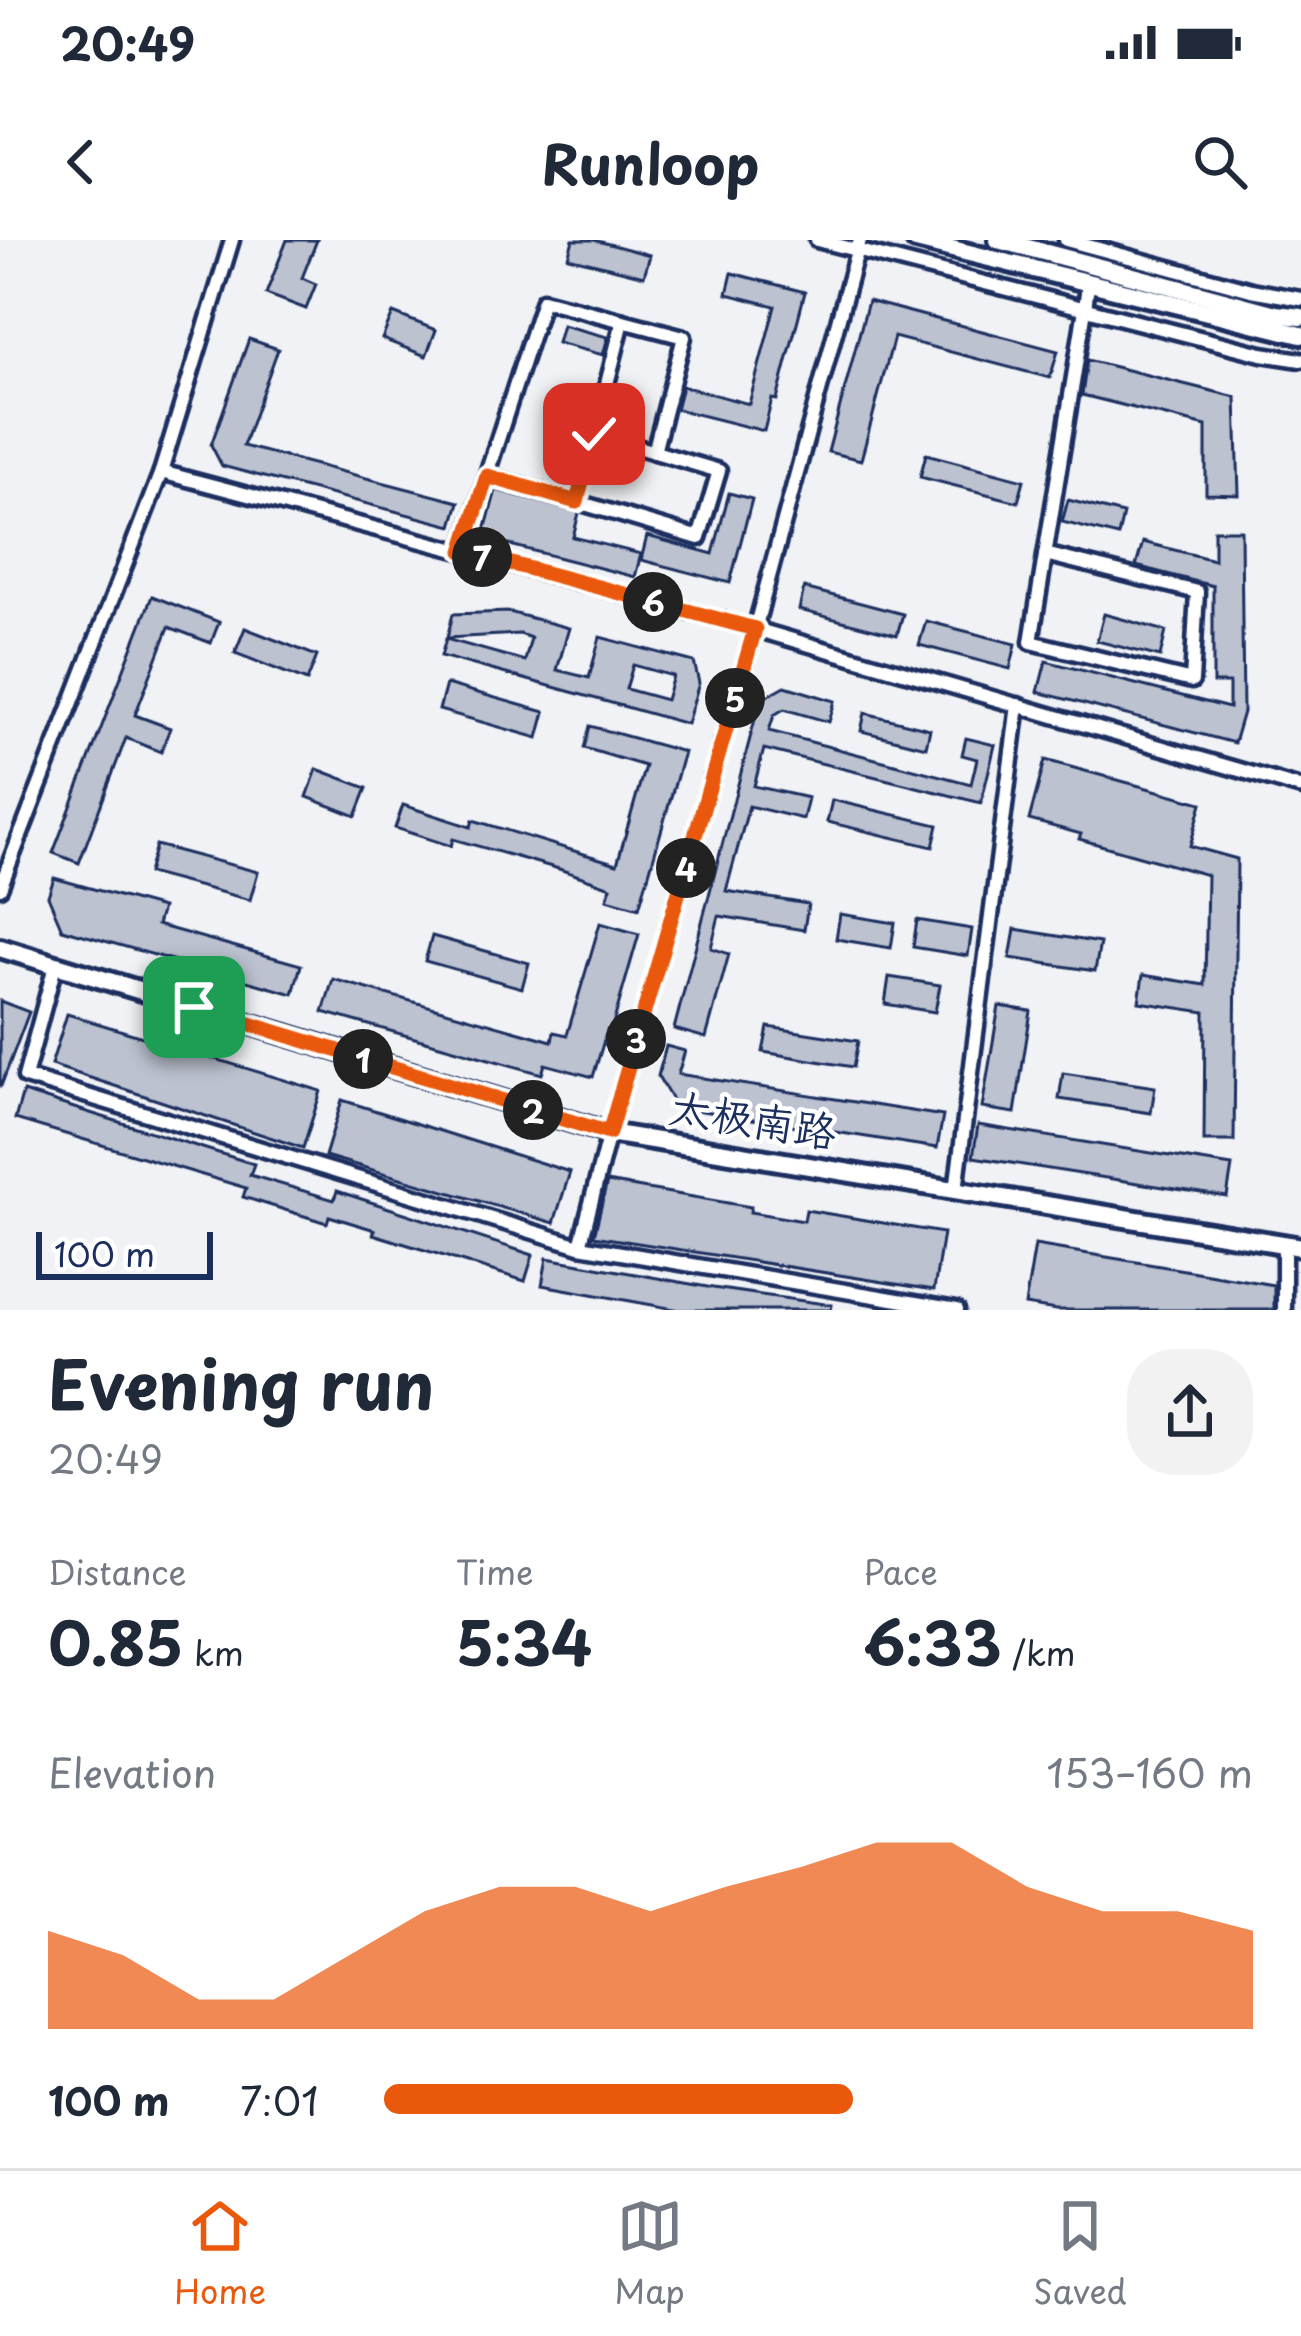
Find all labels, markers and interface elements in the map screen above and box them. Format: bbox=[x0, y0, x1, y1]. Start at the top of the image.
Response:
text: 20:49 bbox=[60, 8, 195, 76]
text: Runloop bbox=[542, 122, 759, 203]
icon: back bbox=[48, 129, 114, 195]
icon: search bbox=[1187, 129, 1253, 195]
pin bbox=[543, 383, 645, 485]
icon: check bbox=[561, 401, 627, 467]
pin: 7 bbox=[452, 527, 512, 587]
text: 7 bbox=[473, 532, 491, 582]
pin: 6 bbox=[623, 572, 683, 632]
text: 6 bbox=[641, 577, 665, 627]
pin: 5 bbox=[705, 668, 765, 728]
text: 5 bbox=[724, 673, 746, 723]
pin: 4 bbox=[656, 838, 716, 898]
text: 4 bbox=[675, 843, 697, 893]
pin bbox=[143, 956, 245, 1058]
icon: arrive bbox=[161, 974, 227, 1040]
pin: 3 bbox=[606, 1009, 666, 1069]
text: 3 bbox=[625, 1014, 647, 1064]
pin: 1 bbox=[333, 1029, 393, 1089]
text: 1 bbox=[355, 1034, 371, 1084]
street label: 太极南路 bbox=[665, 1073, 841, 1162]
pin: 2 bbox=[503, 1080, 563, 1140]
text: 2 bbox=[521, 1085, 545, 1135]
scale bar bbox=[36, 1226, 213, 1279]
text: 100 m bbox=[54, 1228, 155, 1278]
text: Evening run bbox=[48, 1333, 434, 1432]
button: share bbox=[1127, 1349, 1253, 1475]
text: 20:49 bbox=[48, 1428, 163, 1487]
text: Distance bbox=[48, 1546, 186, 1596]
text: Time bbox=[456, 1546, 534, 1596]
text: Pace bbox=[863, 1546, 938, 1596]
text: 0.85 bbox=[48, 1596, 183, 1686]
text: 5:34 bbox=[456, 1596, 592, 1686]
text: 6:33 bbox=[863, 1596, 1002, 1686]
text: km bbox=[183, 1627, 244, 1677]
text: /km bbox=[1002, 1627, 1076, 1677]
text: Elevation bbox=[48, 1742, 216, 1801]
text: 153–160 m bbox=[1047, 1742, 1253, 1801]
text: 100 m bbox=[48, 2070, 170, 2129]
text: 7:01 bbox=[240, 2070, 319, 2129]
tab: Home bbox=[174, 2193, 266, 2315]
tab: Map bbox=[614, 2193, 685, 2315]
tab: Saved bbox=[1033, 2193, 1127, 2315]

